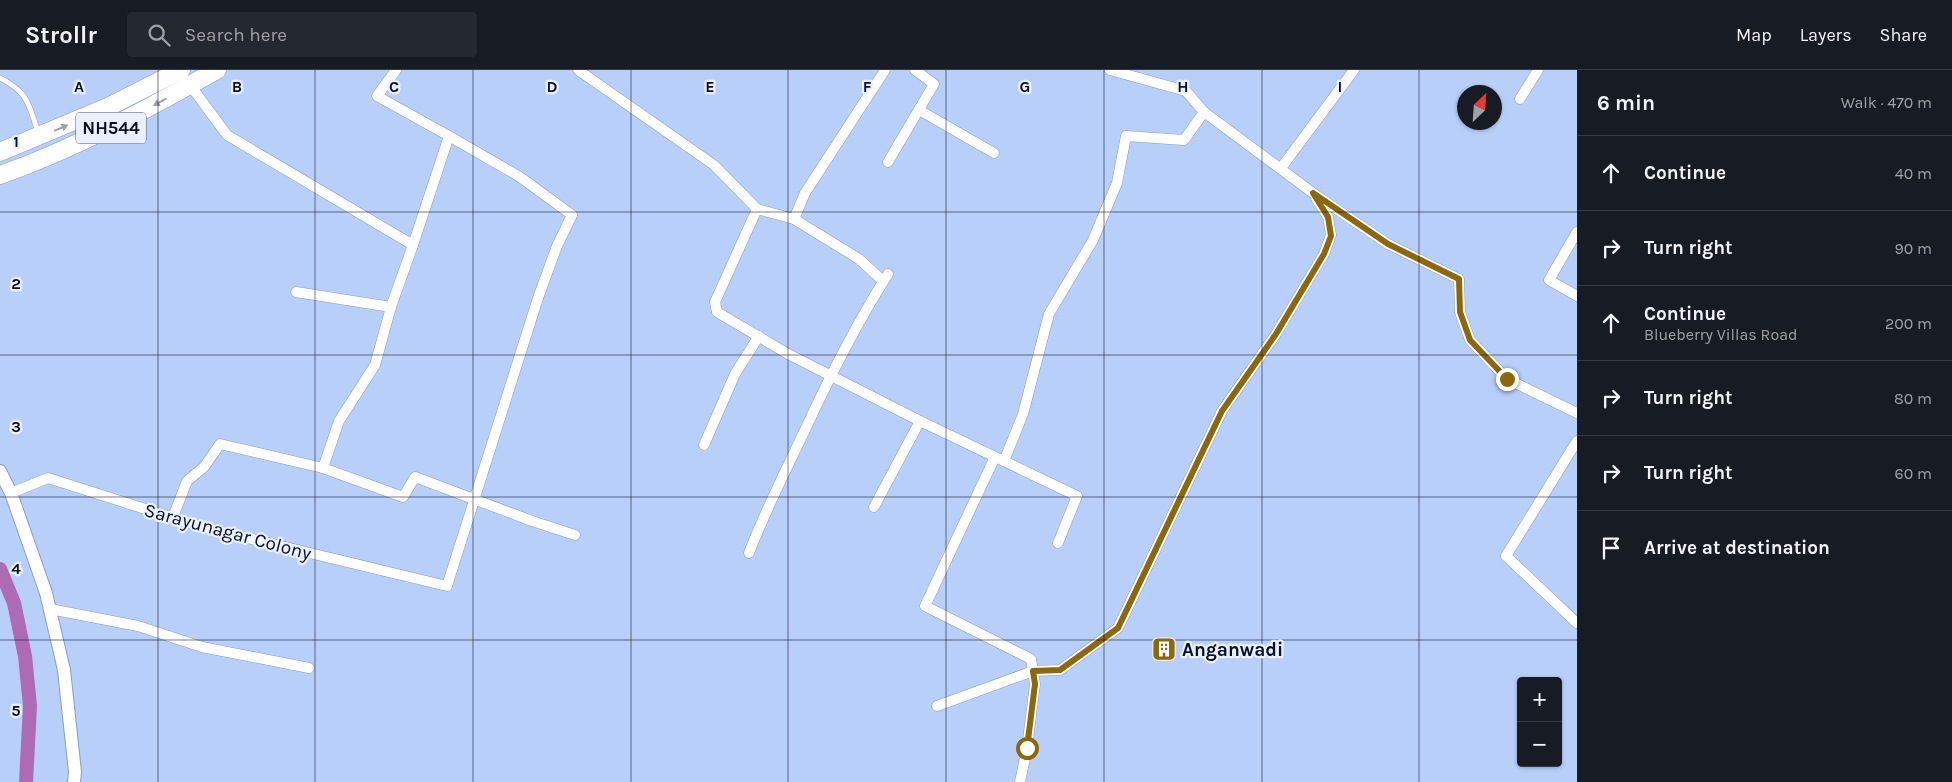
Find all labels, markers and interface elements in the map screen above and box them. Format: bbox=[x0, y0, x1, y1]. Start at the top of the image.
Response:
search box bbox=[127, 12, 477, 57]
text: Strollr bbox=[25, 21, 97, 49]
icon: search bbox=[145, 21, 173, 49]
text: Search here bbox=[185, 24, 287, 46]
text: Map bbox=[1736, 24, 1772, 46]
text: Layers bbox=[1800, 24, 1852, 46]
text: Share bbox=[1880, 24, 1927, 46]
text: A bbox=[74, 77, 84, 96]
text: B bbox=[232, 77, 242, 96]
text: C bbox=[389, 77, 399, 96]
text: D bbox=[547, 77, 558, 96]
text: E bbox=[705, 77, 715, 96]
text: F bbox=[863, 77, 872, 96]
text: G bbox=[1020, 77, 1030, 96]
text: H bbox=[1177, 77, 1189, 96]
text: I bbox=[1338, 77, 1342, 96]
north arrow bbox=[1457, 85, 1502, 130]
text: 6 min bbox=[1597, 91, 1655, 115]
text: Walk · 470 m bbox=[1841, 93, 1932, 112]
one-way arrow bbox=[153, 98, 166, 107]
road number: NH544 bbox=[76, 112, 146, 144]
one-way arrow bbox=[54, 123, 68, 131]
text: 1 bbox=[13, 132, 19, 151]
icon: ahead bbox=[1597, 159, 1625, 187]
text: Continue bbox=[1644, 162, 1726, 184]
text: 40 m bbox=[1895, 164, 1932, 183]
icon: right bbox=[1597, 234, 1625, 262]
text: Turn right bbox=[1644, 237, 1733, 259]
text: 90 m bbox=[1894, 239, 1932, 258]
text: 2 bbox=[11, 274, 21, 293]
text: Continue bbox=[1644, 303, 1726, 325]
icon: ahead bbox=[1597, 309, 1625, 337]
text: 200 m bbox=[1885, 314, 1932, 333]
text: Blueberry Villas Road bbox=[1644, 325, 1797, 344]
route end bbox=[1496, 368, 1519, 391]
icon: right bbox=[1597, 384, 1625, 412]
text: Turn right bbox=[1644, 387, 1733, 409]
text: 80 m bbox=[1894, 389, 1932, 408]
text: 3 bbox=[11, 417, 21, 436]
icon: right bbox=[1597, 459, 1625, 487]
text: Turn right bbox=[1644, 462, 1733, 484]
text: 60 m bbox=[1895, 464, 1932, 483]
street label: Sarayunagar Colony bbox=[142, 499, 314, 565]
icon: arrive bbox=[1597, 534, 1625, 562]
text: Arrive at destination bbox=[1644, 537, 1830, 559]
text: 4 bbox=[11, 559, 21, 578]
building icon: Anganwadi bbox=[1151, 636, 1177, 662]
place label: Anganwadi bbox=[1182, 639, 1283, 661]
map controls bbox=[1517, 677, 1562, 767]
button: + bbox=[1517, 677, 1562, 722]
text: 5 bbox=[11, 701, 21, 720]
button: − bbox=[1517, 722, 1562, 767]
route start bbox=[1016, 737, 1039, 760]

